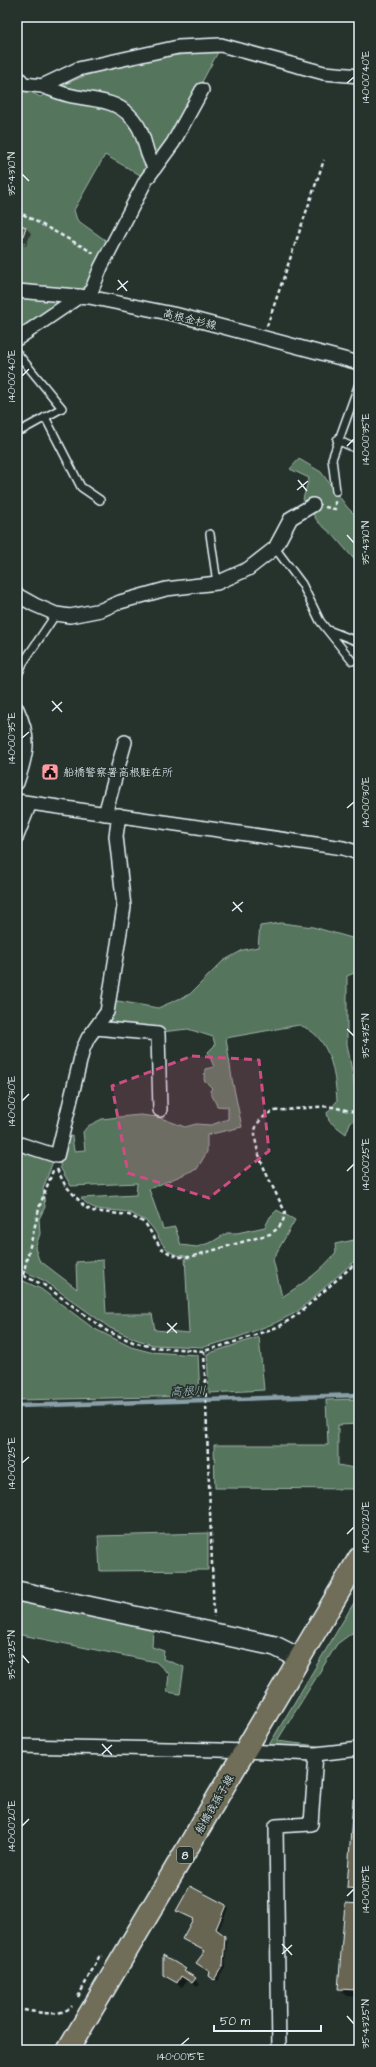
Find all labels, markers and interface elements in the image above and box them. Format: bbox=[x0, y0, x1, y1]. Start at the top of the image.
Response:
text: 140°00'40"E bbox=[359, 51, 373, 103]
text: 35°43'10"N bbox=[5, 152, 19, 196]
street label: 高根金杉線 bbox=[161, 306, 218, 333]
text: 140°00'40"E bbox=[5, 350, 19, 402]
text: 140°00'35"E bbox=[359, 413, 373, 465]
text: 35°43'10"N bbox=[359, 521, 373, 565]
text: 140°00'35"E bbox=[5, 712, 19, 764]
public building icon: 船橋警察署高根駐在所 bbox=[40, 762, 60, 782]
place label: 船橋警察署高根駐在所 bbox=[63, 765, 173, 780]
text: 140°00'30"E bbox=[359, 777, 373, 827]
text: 35°43'15"N bbox=[359, 1014, 373, 1058]
text: 140°00'30"E bbox=[5, 1076, 19, 1126]
text: 140°00'25"E bbox=[359, 1138, 373, 1190]
water label: 高根川 bbox=[170, 1382, 206, 1401]
text: 140°00'25"E bbox=[5, 1437, 19, 1489]
text: 140°00'20"E bbox=[359, 1501, 373, 1553]
text: 35°43'25"N bbox=[5, 1630, 19, 1680]
street label: 船橋我孫子線 bbox=[191, 1772, 237, 1837]
text: 140°00'20"E bbox=[5, 1800, 19, 1852]
road number: 8 bbox=[177, 1847, 193, 1863]
text: 140°00'15"E bbox=[359, 1865, 373, 1913]
text: 35°43'25"N bbox=[359, 1999, 373, 2049]
scale bar bbox=[214, 2007, 321, 2033]
text: 50 m bbox=[220, 2013, 251, 2030]
text: 140°00'15"E bbox=[157, 2050, 205, 2064]

